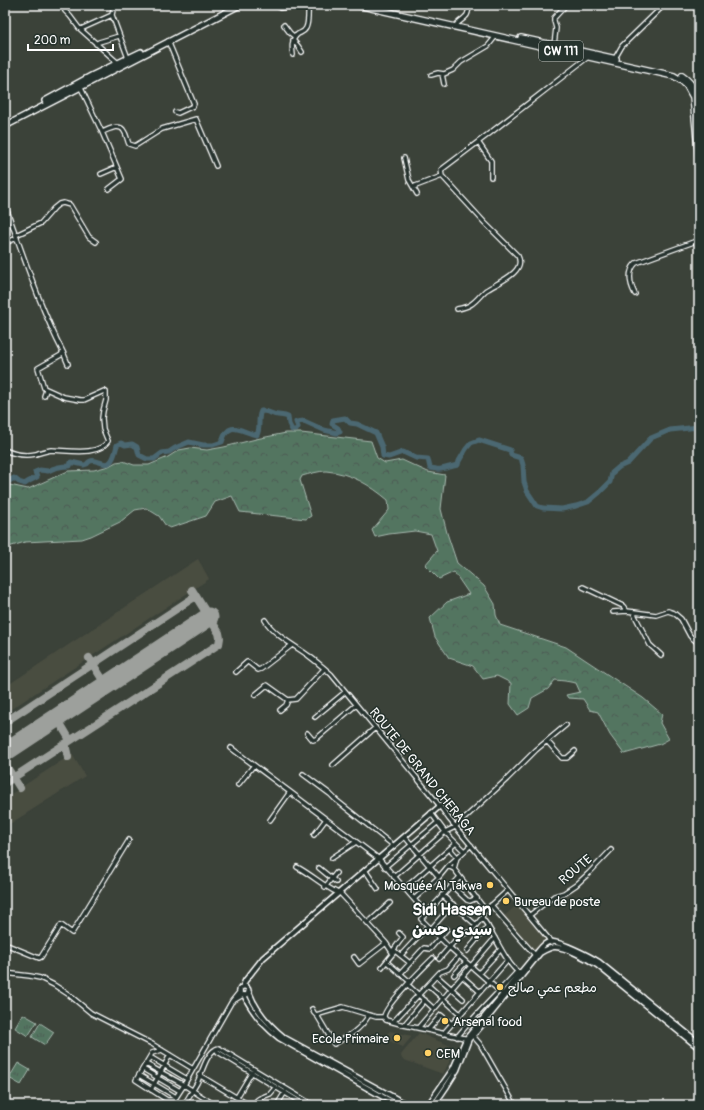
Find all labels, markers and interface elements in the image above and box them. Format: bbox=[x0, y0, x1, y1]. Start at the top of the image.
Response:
scale bar bbox=[28, 26, 113, 52]
text: 200 m bbox=[34, 33, 71, 48]
road number: CW 111 bbox=[539, 41, 583, 61]
street label: ROUTE DE GRAND CHERAGA bbox=[366, 705, 479, 839]
street label: ROUTE bbox=[556, 851, 596, 888]
place label: Mosquée Al Takwa bbox=[384, 878, 482, 894]
marker: Mosquée Al Takwa bbox=[485, 880, 495, 890]
place label: Bureau de poste bbox=[514, 894, 601, 910]
marker: Bureau de poste bbox=[501, 896, 511, 906]
district label: Sidi Hassen سيدي حسن bbox=[412, 899, 492, 942]
place label: مطعم عمي صالح bbox=[508, 980, 597, 999]
marker: مطعم عمي صالح bbox=[495, 982, 505, 992]
place label: Arsenal food bbox=[453, 1014, 522, 1030]
marker: Arsenal food bbox=[440, 1016, 450, 1026]
place label: Ecole Primaire bbox=[312, 1031, 390, 1047]
marker: Ecole Primaire bbox=[392, 1033, 402, 1043]
place label: CEM bbox=[436, 1046, 460, 1062]
marker: CEM bbox=[423, 1048, 433, 1058]

